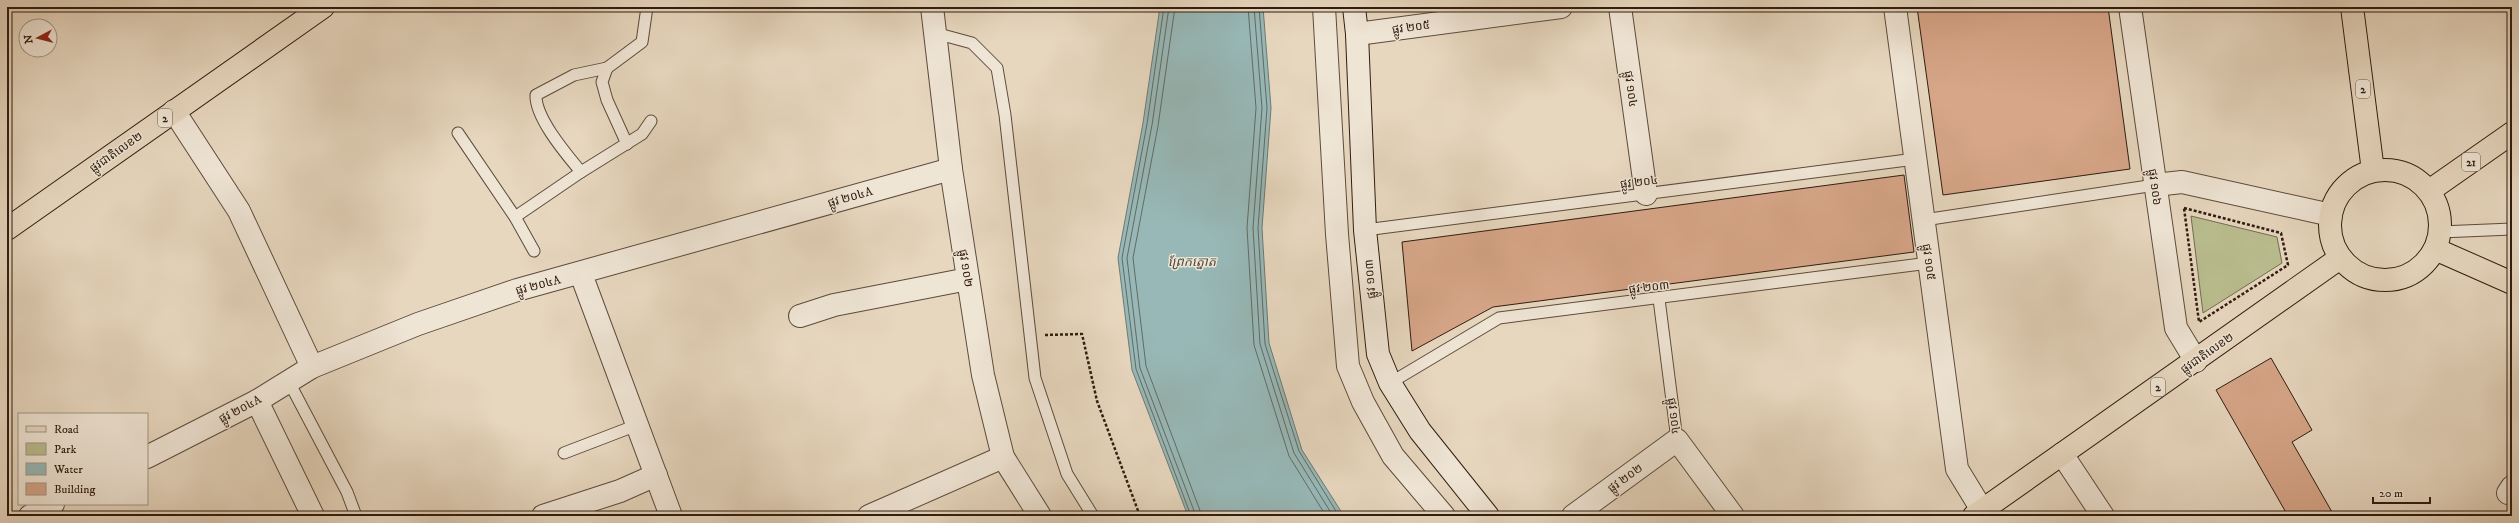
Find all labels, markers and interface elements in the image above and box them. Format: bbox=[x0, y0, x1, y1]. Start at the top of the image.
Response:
street label: ផ្លូវ ២០៥ bbox=[1391, 17, 1431, 40]
north arrow bbox=[18, 18, 58, 58]
text: N bbox=[22, 34, 37, 44]
street label: ផ្លូវ ១០៤ bbox=[1618, 70, 1641, 109]
road number: 2 bbox=[2356, 80, 2370, 98]
road number: 2 bbox=[158, 109, 172, 127]
street label: ផ្លូវជាតិលេខ២ bbox=[87, 129, 147, 178]
road number: 21 bbox=[2462, 153, 2480, 171]
street label: ផ្លូវ ១០៦ bbox=[2142, 168, 2165, 207]
street label: ផ្លូវ ២០៤ bbox=[1619, 173, 1659, 195]
street label: ផ្លូវ ២០៤A bbox=[826, 184, 875, 213]
street label: ផ្លូវ ១០៥ bbox=[1916, 243, 1939, 282]
street label: ផ្លូវ ១០២ bbox=[953, 248, 976, 289]
water label: ព្រែកត្នោត bbox=[1168, 254, 1217, 270]
street label: ផ្លូវ ១០៣ bbox=[1361, 258, 1382, 299]
street label: ផ្លូវ ២០៤A bbox=[514, 272, 563, 301]
street label: ផ្លូវ ២០៣ bbox=[1628, 278, 1671, 300]
street label: ផ្លូវជាតិលេខ២ bbox=[2178, 330, 2238, 379]
road number: 2 bbox=[2151, 378, 2165, 396]
street label: ផ្លូវ ២០៤A bbox=[216, 392, 266, 429]
street label: ផ្លូវ ១០៤ bbox=[1661, 397, 1683, 436]
legend bbox=[18, 413, 148, 505]
text: Road bbox=[54, 422, 79, 437]
text: Park bbox=[54, 442, 76, 457]
street label: ផ្លូវ ២០២ bbox=[1605, 461, 1647, 498]
text: Water bbox=[53, 462, 83, 477]
scale bar bbox=[2373, 479, 2430, 505]
text: Building bbox=[54, 482, 95, 497]
text: 20 m bbox=[2379, 486, 2403, 501]

